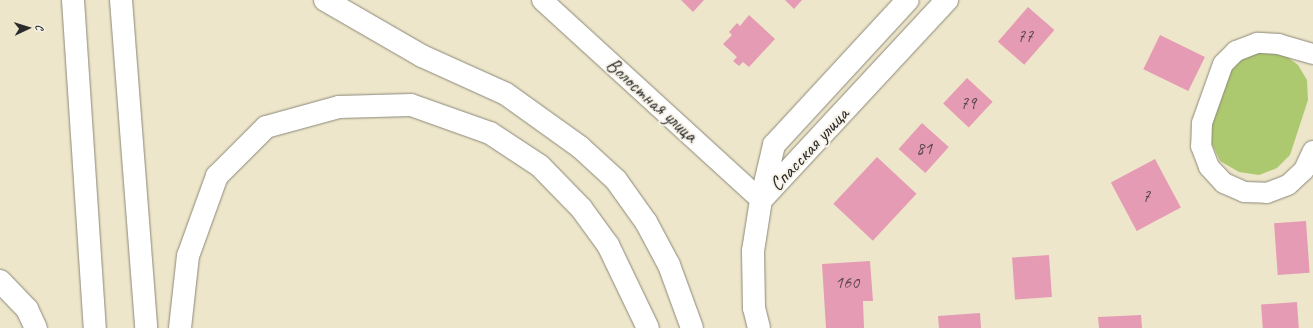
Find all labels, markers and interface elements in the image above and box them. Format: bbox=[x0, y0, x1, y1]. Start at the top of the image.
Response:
north arrow bbox=[8, 8, 48, 48]
text: С bbox=[33, 24, 47, 30]
house number: 77 bbox=[1017, 25, 1033, 47]
street label: Волостная улица bbox=[601, 52, 703, 148]
house number: 79 bbox=[960, 92, 976, 114]
street label: Спасская улица bbox=[764, 102, 854, 196]
house number: 81 bbox=[916, 137, 932, 159]
house number: 7 bbox=[1142, 185, 1150, 207]
house number: 160 bbox=[835, 271, 859, 293]

